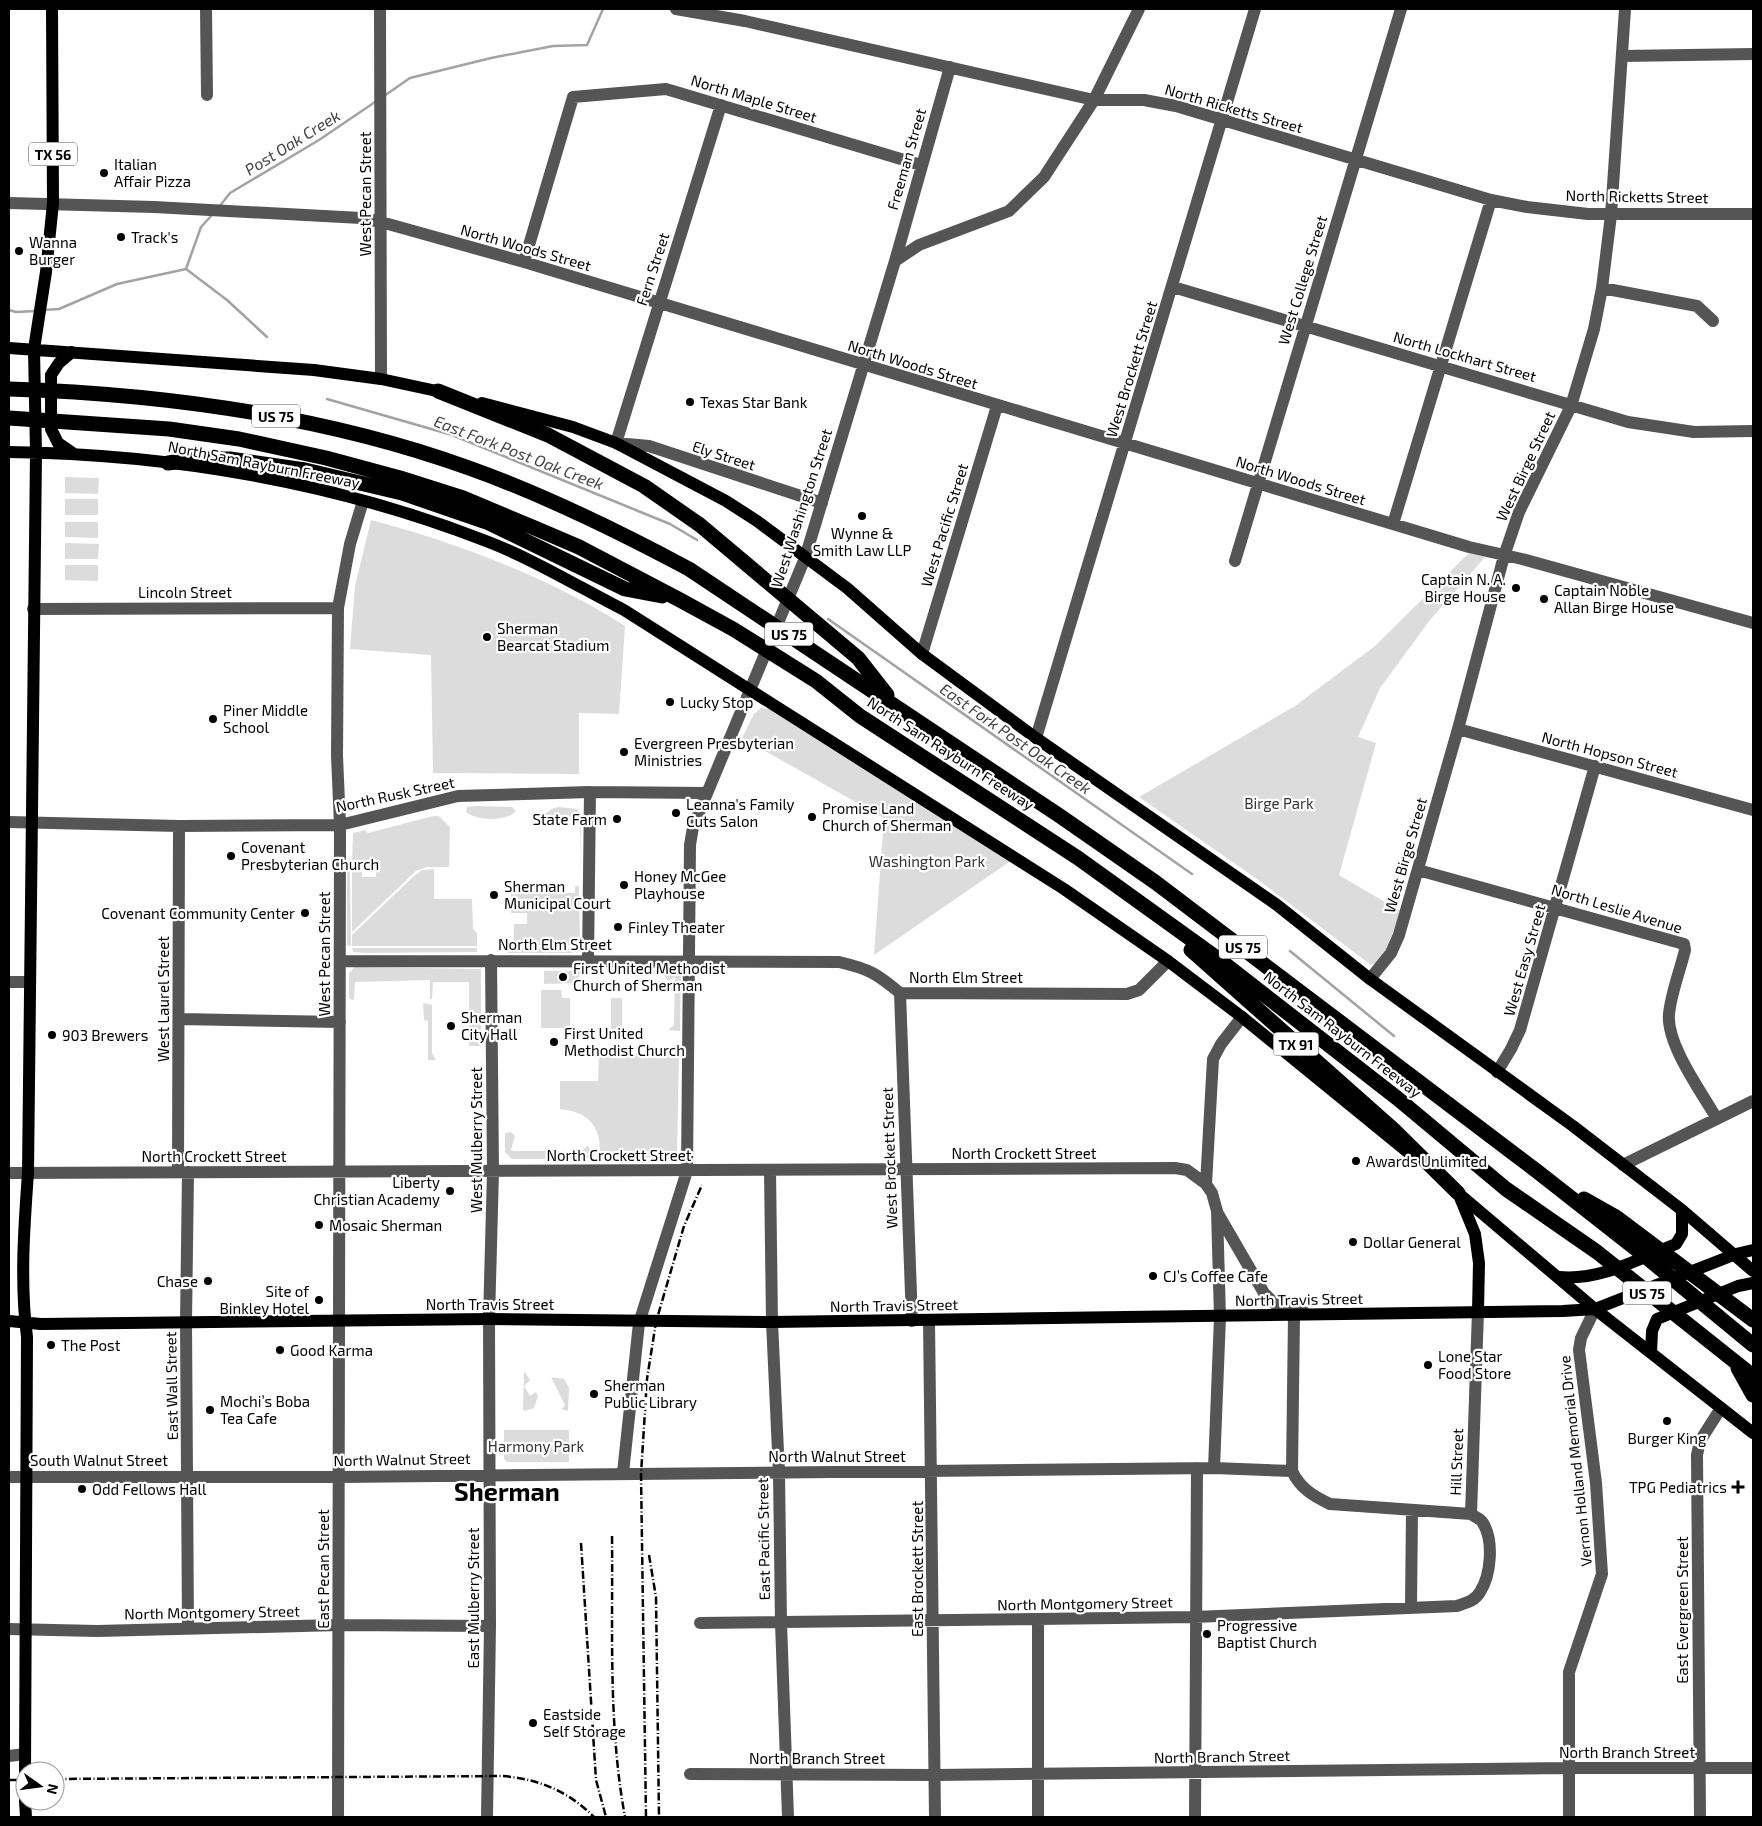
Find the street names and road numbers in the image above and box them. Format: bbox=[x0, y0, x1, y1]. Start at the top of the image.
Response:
street label: North Maple Street bbox=[689, 70, 819, 126]
street label: North Ricketts Street bbox=[1163, 80, 1305, 136]
street label: Freeman Street bbox=[883, 106, 929, 212]
street label: West Pecan Street bbox=[356, 131, 374, 256]
road number: TX 56 bbox=[29, 142, 77, 166]
street label: North Ricketts Street bbox=[1565, 186, 1709, 206]
street label: West College Street bbox=[1274, 213, 1330, 347]
street label: North Woods Street bbox=[459, 220, 594, 274]
street label: Fern Street bbox=[632, 230, 672, 308]
street label: West Brockett Street bbox=[1102, 298, 1160, 439]
street label: North Lockhart Street bbox=[1391, 327, 1539, 385]
street label: North Woods Street bbox=[846, 336, 980, 392]
road number: US 75 bbox=[252, 404, 300, 428]
street label: West Birge Street bbox=[1492, 408, 1558, 524]
street label: West Washington Street bbox=[767, 426, 835, 590]
street label: Ely Street bbox=[690, 436, 758, 474]
street label: North Sam Rayburn Freeway bbox=[167, 437, 361, 491]
street label: North Woods Street bbox=[1234, 452, 1368, 508]
street label: West Pacific Street bbox=[917, 461, 971, 589]
street label: Lincoln Street bbox=[138, 583, 232, 601]
road number: US 75 bbox=[765, 622, 813, 646]
street label: North Sam Rayburn Freeway bbox=[864, 692, 1038, 814]
street label: North Hopson Street bbox=[1540, 727, 1680, 781]
street label: North Rusk Street bbox=[334, 773, 456, 815]
street label: West Birge Street bbox=[1380, 795, 1430, 915]
street label: North Leslie Avenue bbox=[1549, 880, 1685, 936]
street label: West Pecan Street bbox=[315, 891, 333, 1016]
street label: West Easy Street bbox=[1499, 902, 1549, 1018]
street label: North Elm Street bbox=[498, 935, 612, 953]
street label: West Laurel Street bbox=[154, 936, 172, 1062]
road number: US 75 bbox=[1219, 936, 1267, 959]
street label: North Sam Rayburn Freeway bbox=[1261, 967, 1425, 1101]
street label: North Elm Street bbox=[909, 968, 1023, 986]
road number: TX 91 bbox=[1274, 1032, 1318, 1056]
street label: West Mulberry Street bbox=[467, 1067, 485, 1213]
street label: West Brockett Street bbox=[878, 1087, 900, 1229]
street label: North Crockett Street bbox=[951, 1144, 1097, 1162]
street label: North Crockett Street bbox=[546, 1146, 692, 1164]
street label: North Crockett Street bbox=[141, 1147, 287, 1165]
road number: US 75 bbox=[1623, 1282, 1671, 1305]
street label: North Travis Street bbox=[1235, 1289, 1364, 1309]
street label: North Travis Street bbox=[426, 1295, 554, 1313]
street label: North Travis Street bbox=[830, 1295, 959, 1315]
street label: East Wall Street bbox=[161, 1331, 181, 1441]
street label: Vernon Holland Memorial Drive bbox=[1555, 1355, 1595, 1567]
street label: Hill Street bbox=[1446, 1428, 1466, 1496]
street label: North Walnut Street bbox=[768, 1447, 906, 1465]
street label: North Walnut Street bbox=[333, 1449, 471, 1469]
street label: South Walnut Street bbox=[30, 1451, 168, 1469]
street label: East Pacific Street bbox=[753, 1477, 773, 1601]
street label: East Brockett Street bbox=[908, 1501, 926, 1637]
street label: East Pecan Street bbox=[314, 1509, 332, 1629]
street label: East Mulberry Street bbox=[464, 1527, 482, 1668]
street label: East Evergreen Street bbox=[1673, 1536, 1691, 1684]
street label: North Montgomery Street bbox=[997, 1592, 1173, 1614]
street label: North Montgomery Street bbox=[124, 1601, 300, 1623]
street label: North Branch Street bbox=[1559, 1743, 1695, 1761]
street label: North Branch Street bbox=[1154, 1746, 1291, 1766]
street label: North Branch Street bbox=[749, 1749, 885, 1767]

